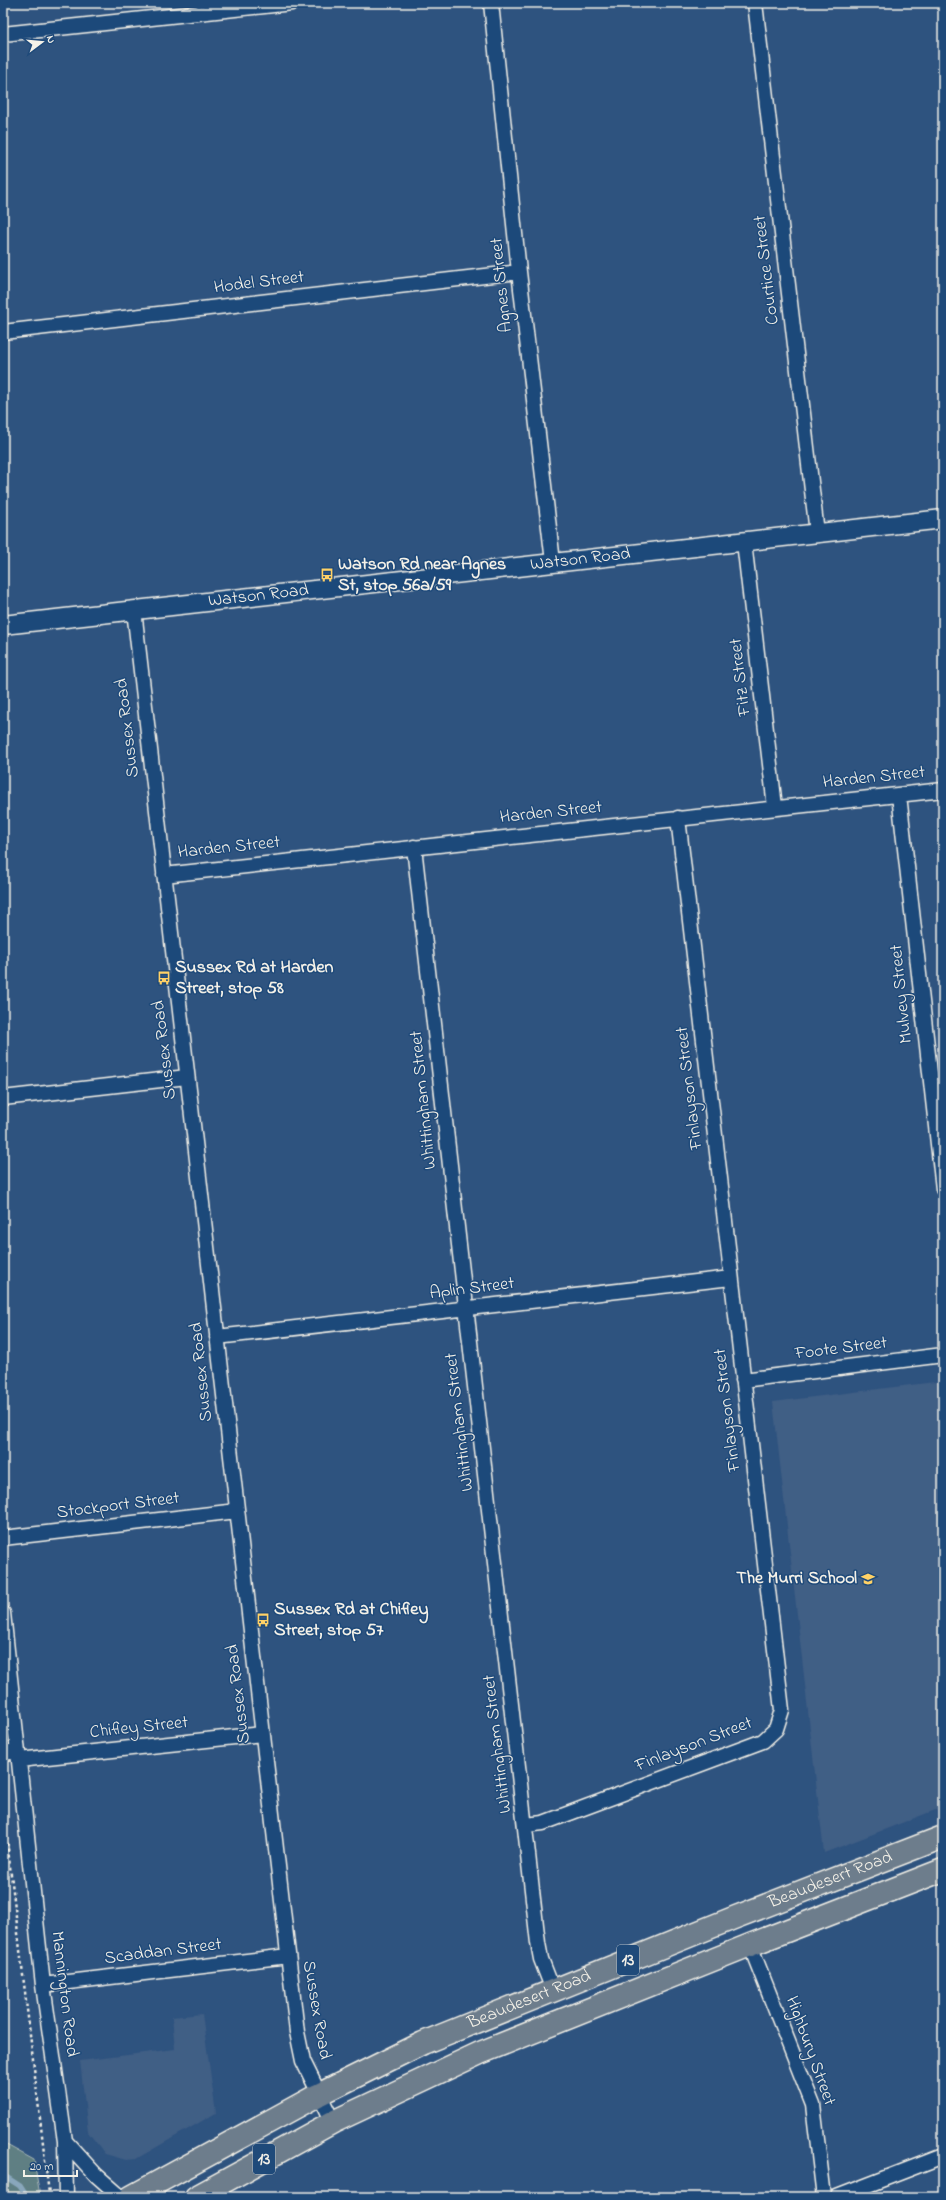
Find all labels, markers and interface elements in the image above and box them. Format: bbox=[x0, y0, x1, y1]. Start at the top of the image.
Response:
north arrow bbox=[22, 22, 62, 62]
text: N bbox=[42, 34, 59, 45]
street label: Courtice Street bbox=[747, 214, 787, 326]
street label: Agnes Street bbox=[484, 236, 521, 334]
street label: Hodel Street bbox=[212, 265, 306, 301]
street label: Watson Road bbox=[529, 541, 632, 578]
place label: Watson Rd near Agnes St, stop 56a/59 bbox=[338, 552, 506, 599]
bus stop icon: Watson Rd near Agnes St, stop 56a/59 bbox=[319, 567, 335, 583]
street label: Watson Road bbox=[207, 578, 310, 615]
street label: Fitz Street bbox=[723, 637, 759, 718]
street label: Sussex Road bbox=[109, 677, 147, 779]
street label: Harden Street bbox=[822, 760, 926, 796]
street label: Harden Street bbox=[499, 795, 603, 831]
street label: Harden Street bbox=[177, 830, 281, 866]
street label: Mulvey Street bbox=[884, 943, 920, 1045]
place label: Sussex Rd at Harden Street, stop 58 bbox=[175, 955, 334, 1002]
bus stop icon: Sussex Rd at Harden Street, stop 58 bbox=[156, 970, 172, 986]
street label: Sussex Road bbox=[146, 999, 184, 1101]
street label: Finlayson Street bbox=[670, 1025, 711, 1152]
street label: Whittingham Street bbox=[404, 1029, 445, 1171]
street label: Aplin Street bbox=[428, 1271, 516, 1307]
street label: Sussex Road bbox=[184, 1321, 220, 1423]
street label: Foote Street bbox=[792, 1330, 889, 1368]
street label: Finlayson Street bbox=[708, 1347, 749, 1474]
street label: Whittingham Street bbox=[439, 1351, 482, 1493]
street label: Stockport Street bbox=[55, 1486, 181, 1526]
place label: The Murri School bbox=[736, 1566, 857, 1592]
school or university icon: The Murri School bbox=[860, 1571, 876, 1587]
place label: Sussex Rd at Chifley Street, stop 57 bbox=[274, 1597, 428, 1644]
bus stop icon: Sussex Rd at Chifley Street, stop 57 bbox=[255, 1612, 271, 1628]
street label: Sussex Road bbox=[220, 1643, 258, 1745]
street label: Whittingham Street bbox=[477, 1673, 520, 1815]
street label: Chifley Street bbox=[89, 1710, 189, 1746]
street label: Finlayson Street bbox=[631, 1711, 756, 1780]
street label: Beaudesert Road bbox=[764, 1845, 896, 1917]
street label: Mannington Road bbox=[42, 1930, 85, 2059]
street label: Scaddan Street bbox=[103, 1932, 223, 1972]
road number: 13 bbox=[617, 1945, 639, 1975]
street label: Sussex Road bbox=[295, 1959, 337, 2061]
street label: Beaudesert Road bbox=[463, 1964, 595, 2037]
street label: Highbury Street bbox=[777, 1993, 842, 2110]
road number: 13 bbox=[253, 2144, 275, 2174]
scale bar bbox=[24, 2152, 77, 2178]
text: 20 m bbox=[30, 2158, 53, 2176]

